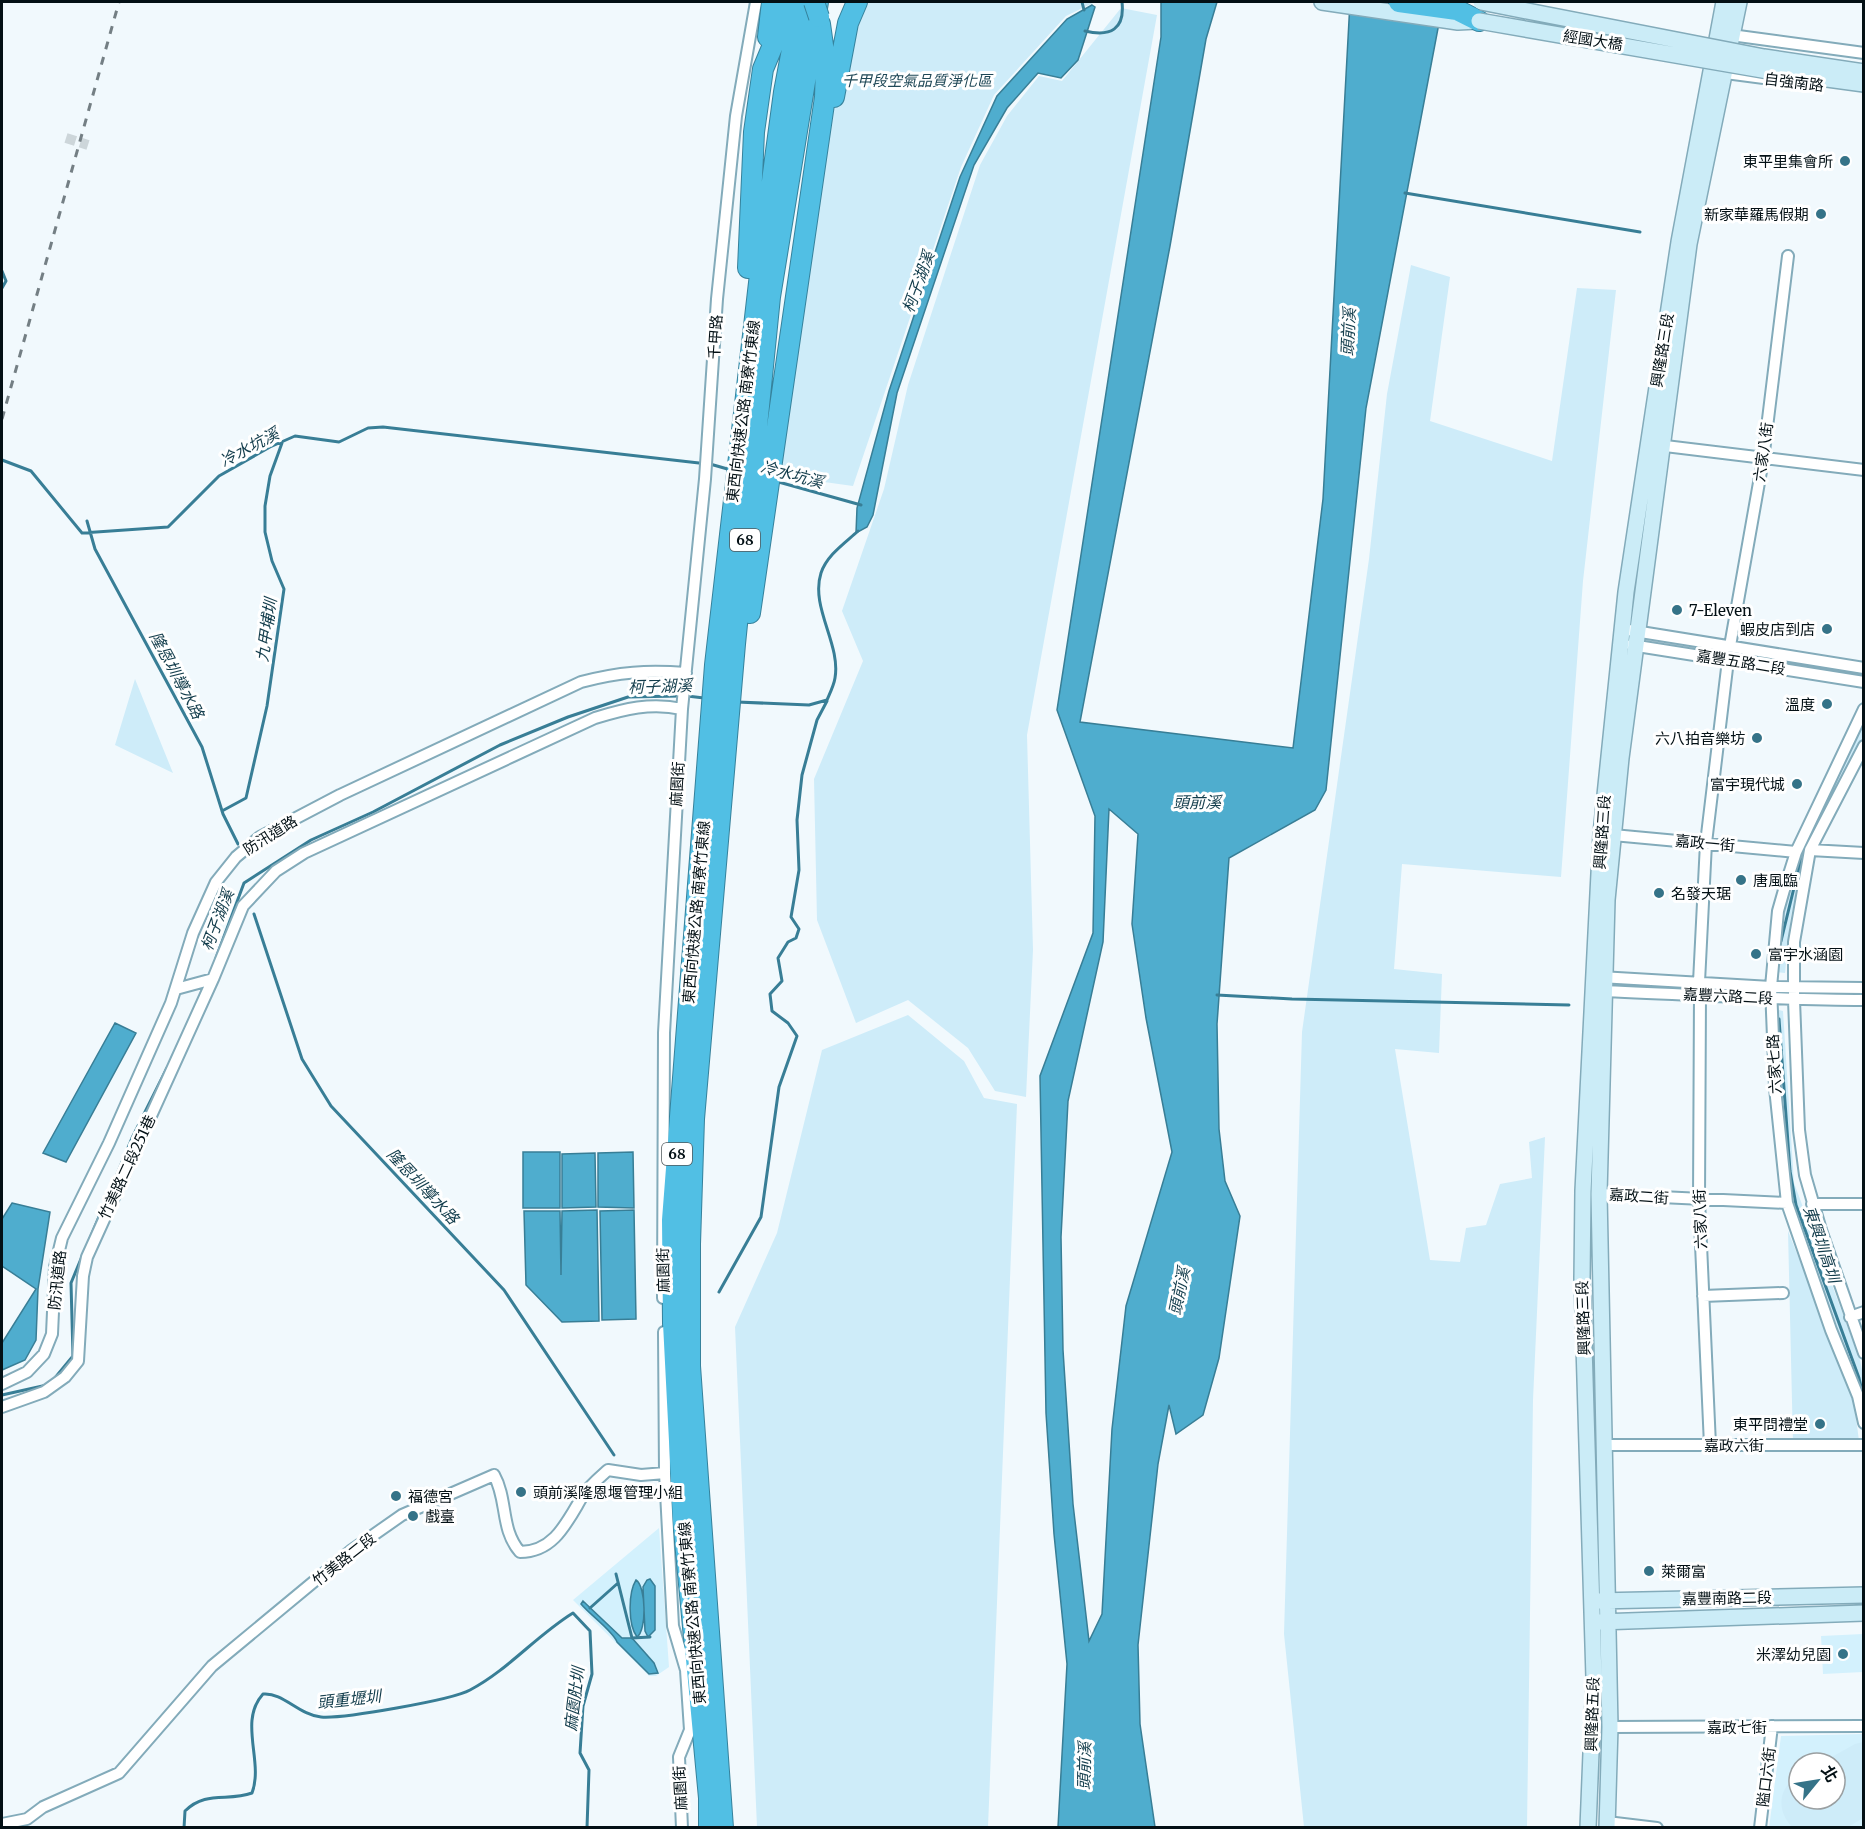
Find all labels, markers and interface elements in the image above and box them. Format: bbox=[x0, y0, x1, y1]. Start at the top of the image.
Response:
street label: 經國大橋 bbox=[1562, 26, 1624, 54]
street label: 自強南路 bbox=[1763, 69, 1825, 95]
park label: 千甲段空氣品質淨化區 bbox=[842, 71, 994, 90]
place label: 東平里集會所 bbox=[1743, 152, 1833, 171]
marker: 東平里集會所 bbox=[1838, 154, 1852, 168]
place label: 新家華羅馬假期 bbox=[1704, 205, 1809, 224]
marker: 新家華羅馬假期 bbox=[1814, 207, 1828, 221]
water label: 柯子湖溪 bbox=[898, 247, 939, 315]
water label: 頭前溪 bbox=[1337, 306, 1359, 356]
street label: 興隆路三段 bbox=[1647, 311, 1677, 389]
street label: 千甲路 bbox=[704, 314, 726, 360]
street label: 東西向快速公路 南寮竹東線 bbox=[722, 319, 764, 503]
street label: 六家八街 bbox=[1749, 421, 1777, 483]
water label: 冷水坑溪 bbox=[216, 422, 284, 471]
water label: 冷水坑溪 bbox=[758, 456, 827, 492]
road number: 68 bbox=[730, 529, 760, 551]
water label: 九甲埔圳 bbox=[252, 595, 281, 663]
place label: 7-Eleven bbox=[1689, 601, 1752, 620]
marker: 7-Eleven bbox=[1670, 603, 1684, 617]
place label: 蝦皮店到店 bbox=[1740, 620, 1815, 639]
marker: 蝦皮店到店 bbox=[1820, 622, 1834, 636]
water label: 隆恩圳導水路 bbox=[146, 628, 209, 724]
street label: 嘉豐五路二段 bbox=[1695, 646, 1787, 678]
water label: 柯子湖溪 bbox=[628, 675, 694, 697]
place label: 溫度 bbox=[1785, 695, 1815, 714]
marker: 溫度 bbox=[1820, 697, 1834, 711]
place label: 六八拍音樂坊 bbox=[1655, 729, 1745, 748]
marker: 六八拍音樂坊 bbox=[1750, 731, 1764, 745]
street label: 麻園街 bbox=[666, 761, 688, 807]
place label: 富宇現代城 bbox=[1710, 775, 1785, 794]
marker: 富宇現代城 bbox=[1790, 777, 1804, 791]
water label: 頭前溪 bbox=[1173, 792, 1223, 812]
street label: 興隆路三段 bbox=[1590, 794, 1614, 870]
street label: 防汛道路 bbox=[240, 811, 300, 859]
street label: 東西向快速公路 南寮竹東線 bbox=[679, 820, 713, 1004]
street label: 嘉政一街 bbox=[1674, 831, 1736, 855]
place label: 唐風臨 bbox=[1753, 871, 1798, 890]
marker: 唐風臨 bbox=[1734, 873, 1748, 887]
place label: 名發天琚 bbox=[1671, 884, 1731, 903]
water label: 柯子湖溪 bbox=[196, 885, 239, 953]
marker: 名發天琚 bbox=[1652, 886, 1666, 900]
place label: 富宇水涵園 bbox=[1768, 945, 1843, 964]
marker: 富宇水涵園 bbox=[1749, 947, 1763, 961]
street label: 嘉豐六路二段 bbox=[1683, 984, 1773, 1008]
street label: 六家七路 bbox=[1763, 1034, 1785, 1094]
street label: 竹美路二段251巷 bbox=[94, 1112, 160, 1222]
road number: 68 bbox=[662, 1143, 692, 1165]
water label: 隆恩圳導水路 bbox=[383, 1144, 464, 1229]
street label: 嘉政二街 bbox=[1608, 1184, 1670, 1208]
street label: 六家八街 bbox=[1689, 1189, 1711, 1249]
water label: 東興圳高圳 bbox=[1800, 1203, 1845, 1287]
street label: 麻園街 bbox=[653, 1247, 673, 1293]
street label: 防汛道路 bbox=[44, 1249, 70, 1311]
water label: 頭前溪 bbox=[1164, 1263, 1194, 1317]
street label: 興隆路三段 bbox=[1572, 1280, 1594, 1356]
place label: 東平問禮堂 bbox=[1733, 1415, 1808, 1434]
marker: 東平問禮堂 bbox=[1813, 1417, 1827, 1431]
street label: 嘉政六街 bbox=[1704, 1436, 1764, 1455]
place label: 頭前溪隆恩堰管理小組 bbox=[533, 1483, 683, 1502]
marker: 頭前溪隆恩堰管理小組 bbox=[514, 1485, 528, 1499]
place label: 福德宮 bbox=[408, 1487, 453, 1506]
marker: 福德宮 bbox=[389, 1489, 403, 1503]
place label: 戲臺 bbox=[425, 1507, 455, 1526]
marker: 戲臺 bbox=[406, 1509, 420, 1523]
street label: 東西向快速公路 南寮竹東線 bbox=[675, 1521, 709, 1705]
street label: 竹美路二段 bbox=[309, 1528, 379, 1590]
place label: 萊爾富 bbox=[1661, 1562, 1706, 1581]
marker: 萊爾富 bbox=[1642, 1564, 1656, 1578]
street label: 嘉豐南路二段 bbox=[1682, 1588, 1772, 1608]
place label: 米澤幼兒園 bbox=[1756, 1645, 1831, 1664]
marker: 米澤幼兒園 bbox=[1836, 1647, 1850, 1661]
water label: 麻園肚圳 bbox=[560, 1664, 588, 1732]
street label: 興隆路五段 bbox=[1581, 1676, 1603, 1752]
water label: 頭重壢圳 bbox=[316, 1686, 384, 1712]
street label: 嘉政七街 bbox=[1707, 1718, 1767, 1737]
water label: 頭前溪 bbox=[1074, 1740, 1094, 1790]
street label: 隘口六街 bbox=[1753, 1746, 1779, 1808]
north arrow bbox=[1787, 1751, 1847, 1811]
text: 北 bbox=[1817, 1762, 1843, 1785]
street label: 麻園街 bbox=[669, 1765, 691, 1811]

